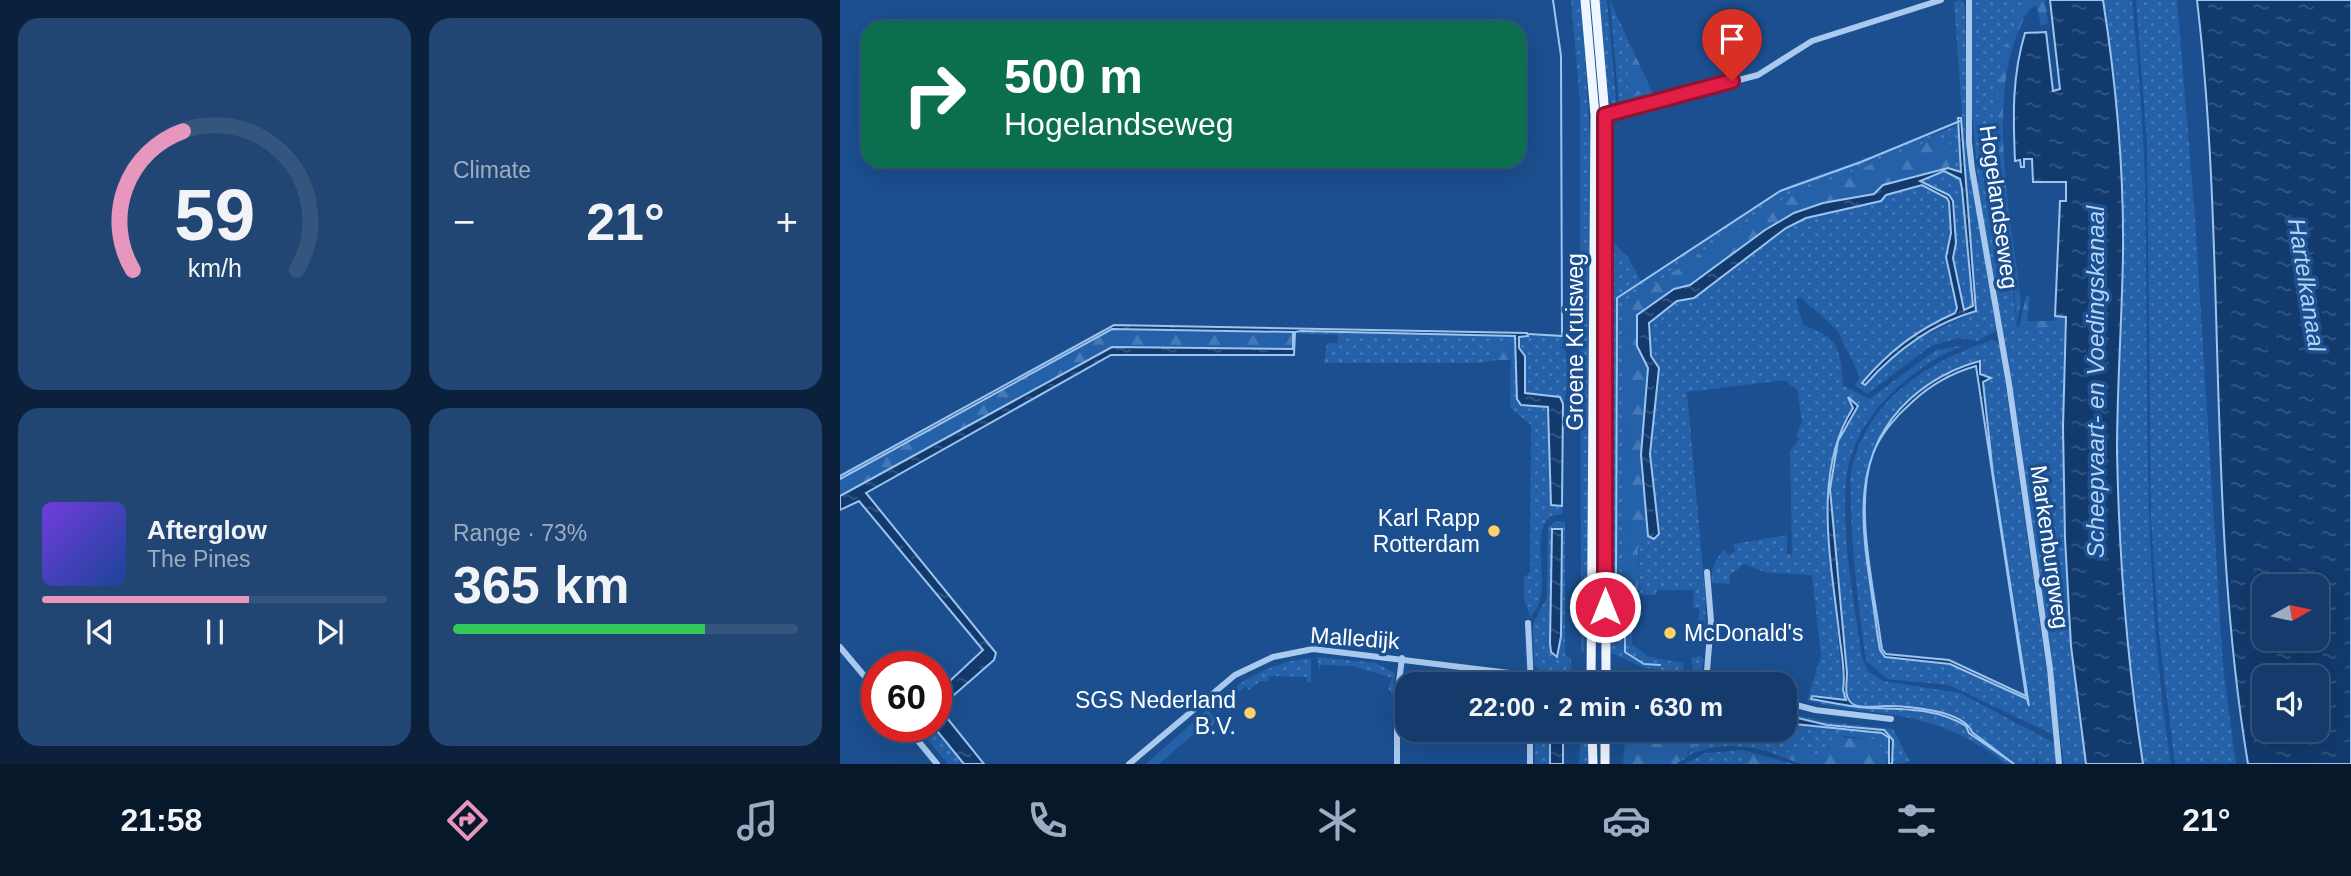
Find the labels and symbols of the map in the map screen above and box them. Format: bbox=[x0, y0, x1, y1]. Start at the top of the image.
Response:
pin bbox=[1702, 9, 1762, 81]
street label: Hogelandseweg bbox=[1975, 124, 2023, 290]
water label: Scheepvaart- en Voedingskanaal bbox=[2082, 205, 2109, 558]
water label: Hartelkanaal bbox=[2283, 216, 2331, 354]
street label: Groene Kruisweg bbox=[1562, 253, 1588, 431]
street label: Markenburgweg bbox=[2026, 464, 2074, 630]
place label: Karl Rapp Rotterdam bbox=[1373, 505, 1480, 557]
marker: Karl Rapp Rotterdam bbox=[1486, 523, 1502, 539]
position arrow bbox=[1568, 570, 1642, 644]
north arrow bbox=[2252, 574, 2329, 651]
place label: McDonald's bbox=[1684, 620, 1803, 646]
street label: Malledijk bbox=[1309, 622, 1401, 654]
marker: McDonald's bbox=[1662, 625, 1678, 641]
speed limit sign: 60 bbox=[861, 651, 952, 742]
place label: SGS Nederland B.V. bbox=[1075, 687, 1236, 739]
marker: SGS Nederland B.V. bbox=[1242, 705, 1258, 721]

